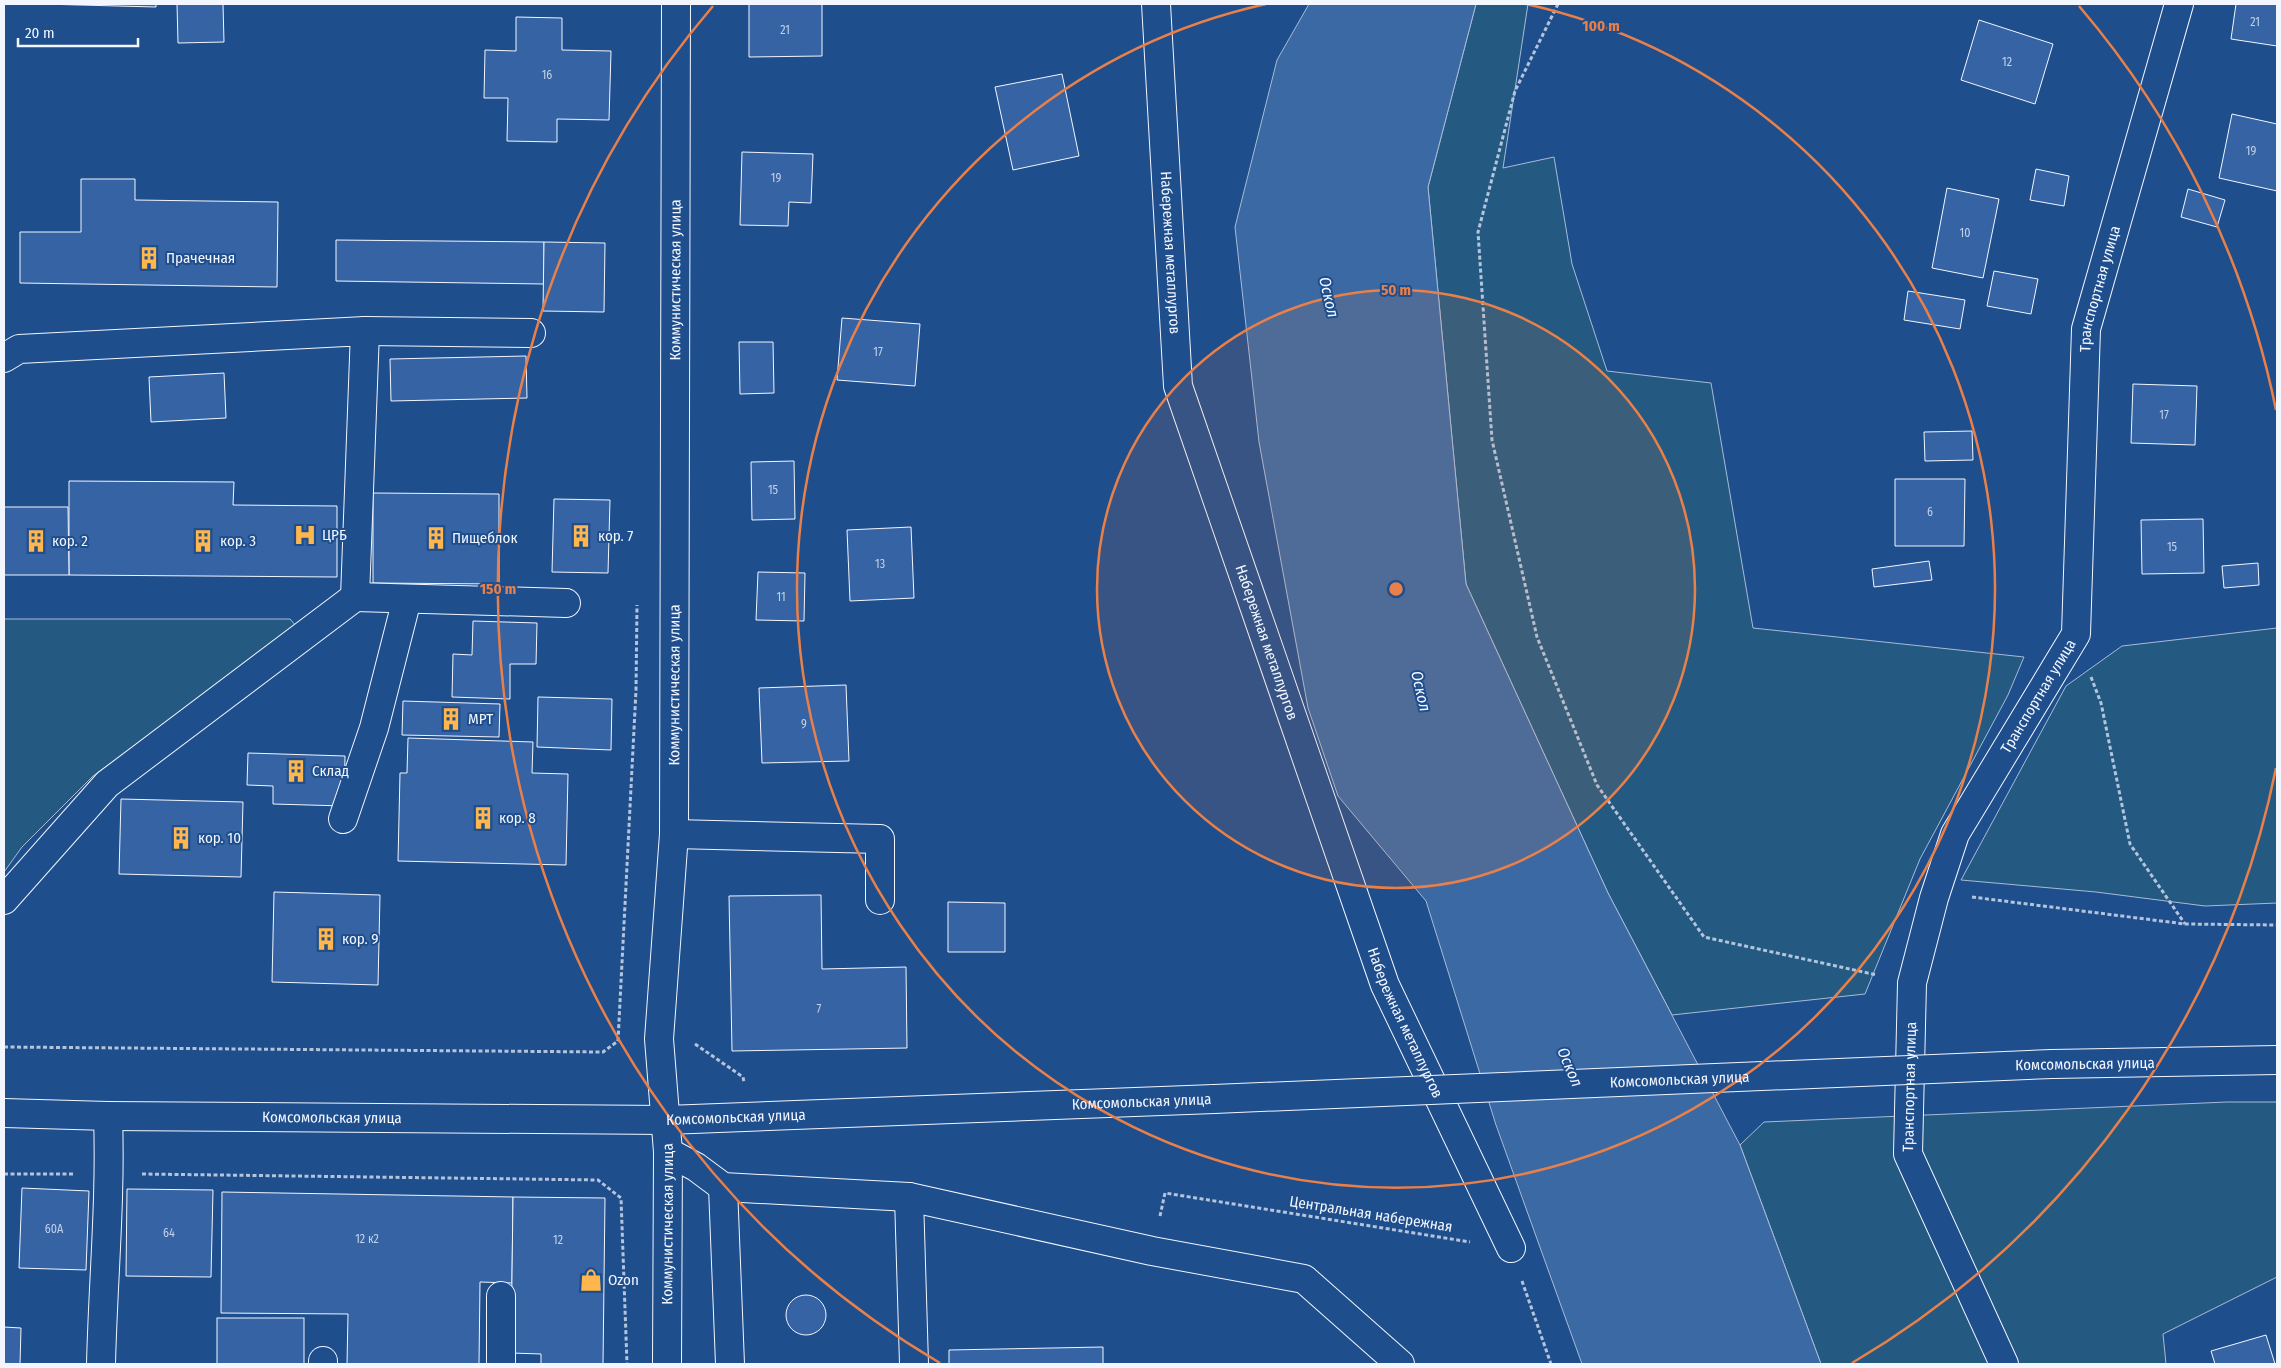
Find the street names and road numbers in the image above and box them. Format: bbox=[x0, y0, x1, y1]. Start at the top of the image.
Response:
street label: Набережная металлургов bbox=[1157, 171, 1184, 334]
street label: Коммунистическая улица bbox=[666, 199, 685, 361]
street label: Транспортная улица bbox=[2076, 224, 2124, 352]
street label: Набережная металлургов bbox=[1232, 562, 1302, 722]
street label: Коммунистическая улица bbox=[665, 604, 684, 766]
street label: Транспортная улица bbox=[1997, 636, 2080, 757]
street label: Набережная металлургов bbox=[1364, 945, 1447, 1101]
street label: Транспортная улица bbox=[1899, 1022, 1920, 1152]
street label: Комсомольская улица bbox=[2015, 1054, 2155, 1074]
street label: Комсомольская улица bbox=[1609, 1068, 1750, 1091]
street label: Комсомольская улица bbox=[1072, 1090, 1212, 1113]
street label: Комсомольская улица bbox=[666, 1106, 806, 1129]
street label: Комсомольская улица bbox=[262, 1108, 402, 1127]
street label: Коммунистическая улица bbox=[658, 1143, 677, 1305]
street label: Центральная набережная bbox=[1288, 1192, 1454, 1236]

